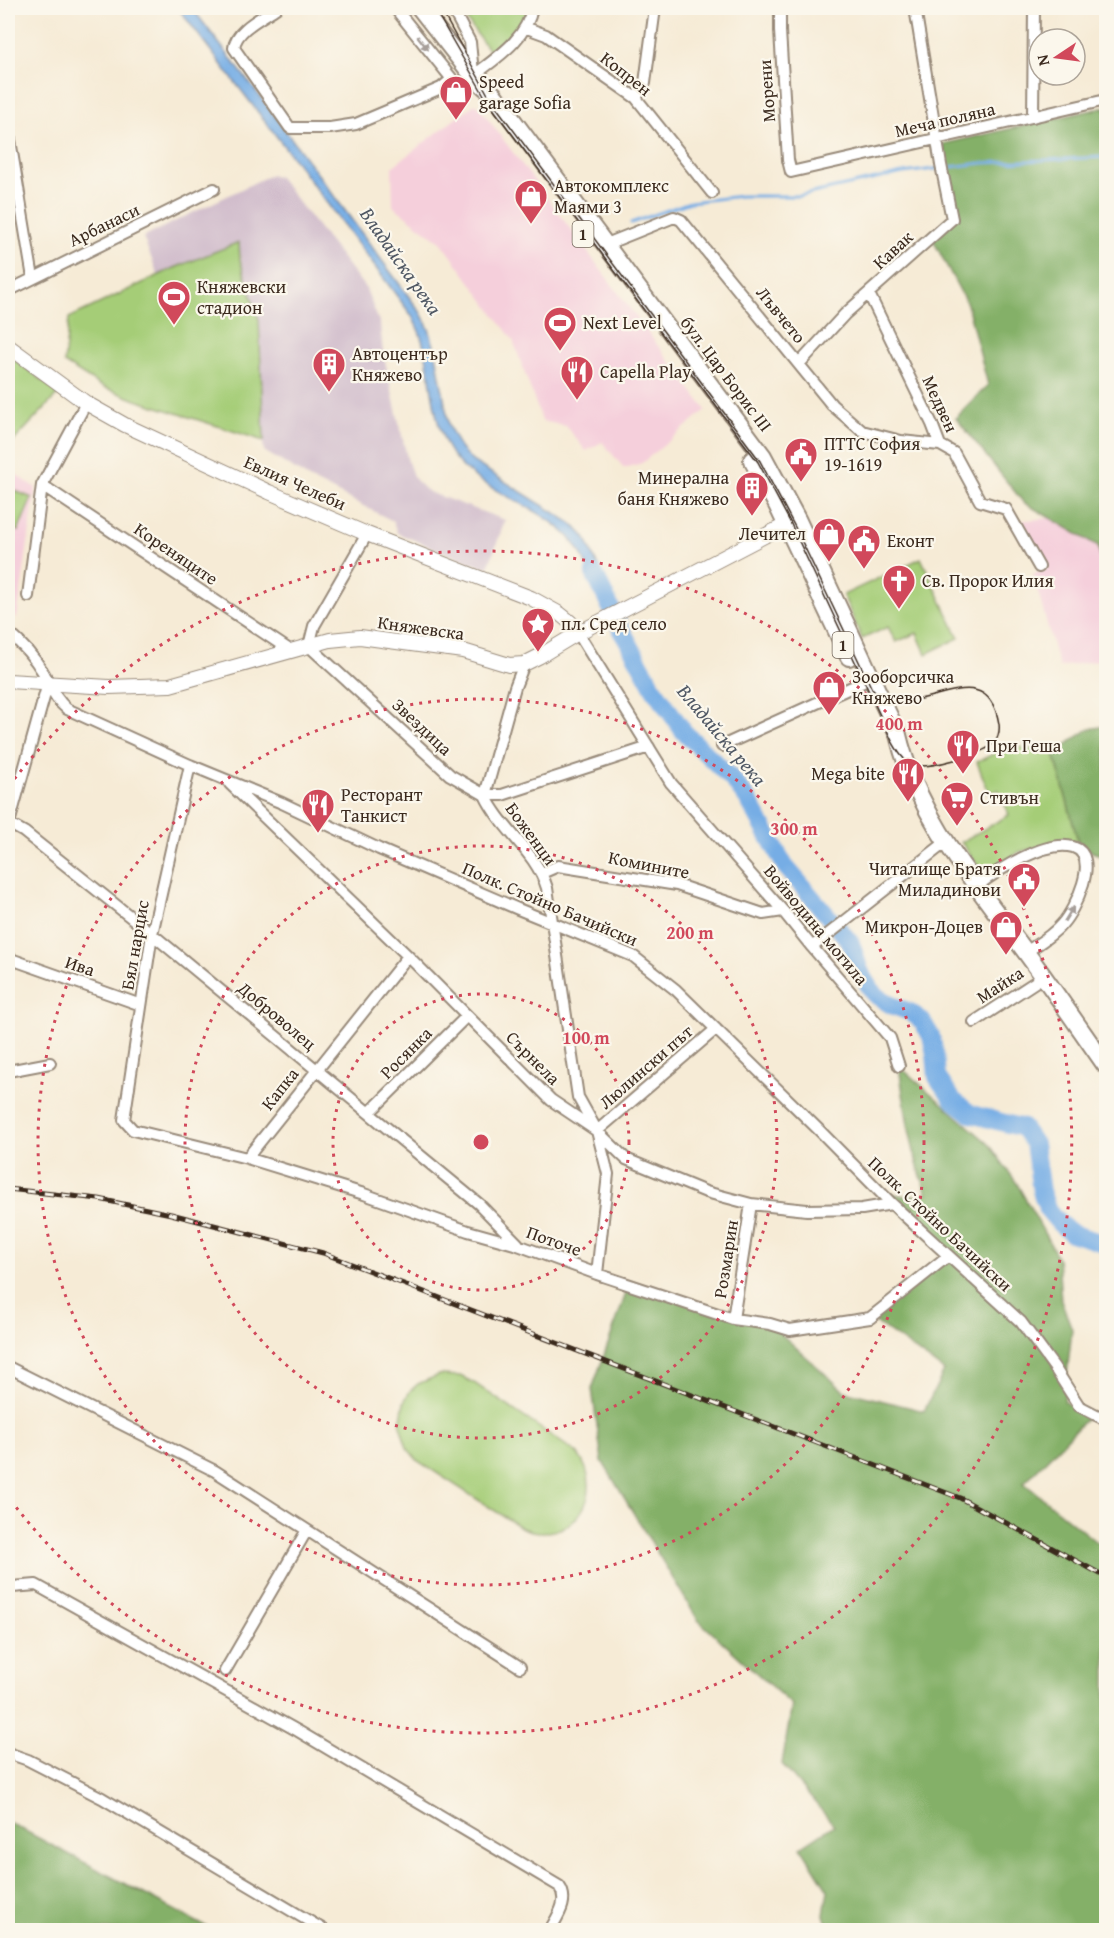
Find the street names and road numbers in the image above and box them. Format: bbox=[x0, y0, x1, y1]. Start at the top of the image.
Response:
street label: Копрен bbox=[595, 45, 658, 102]
street label: Морени bbox=[751, 59, 782, 123]
street label: Меча поляна bbox=[892, 95, 998, 144]
street label: Арбанаси bbox=[64, 196, 144, 253]
road number: 1 bbox=[572, 221, 594, 247]
street label: Кавак bbox=[866, 224, 919, 275]
street label: Лъвчето bbox=[750, 280, 813, 349]
street label: бул. Цар Борис III bbox=[674, 310, 779, 437]
street label: Медвен bbox=[916, 371, 965, 437]
street label: Евлия Челеби bbox=[240, 448, 351, 517]
street label: Кореняците bbox=[129, 516, 224, 592]
street label: Княжевска bbox=[376, 608, 466, 647]
road number: 1 bbox=[832, 632, 854, 658]
street label: Звездица bbox=[386, 692, 459, 762]
street label: Боженци bbox=[499, 796, 564, 871]
street label: Комините bbox=[606, 843, 692, 886]
street label: Полк. Стойно Бачийски bbox=[458, 854, 642, 953]
street label: Войводина могила bbox=[758, 858, 875, 991]
street label: Бял нарцис bbox=[113, 898, 156, 992]
street label: Ива bbox=[62, 948, 99, 983]
street label: Майка bbox=[971, 959, 1029, 1010]
street label: Доброволец bbox=[231, 974, 323, 1057]
street label: Люлински път bbox=[593, 1018, 699, 1115]
street label: Росянка bbox=[373, 1020, 438, 1085]
street label: Сърнела bbox=[500, 1024, 567, 1091]
street label: Капка bbox=[254, 1061, 305, 1116]
street label: Полк. Стойно Бачийски bbox=[862, 1150, 1019, 1298]
street label: Поточе bbox=[523, 1218, 585, 1263]
street label: Розмарин bbox=[706, 1218, 745, 1300]

